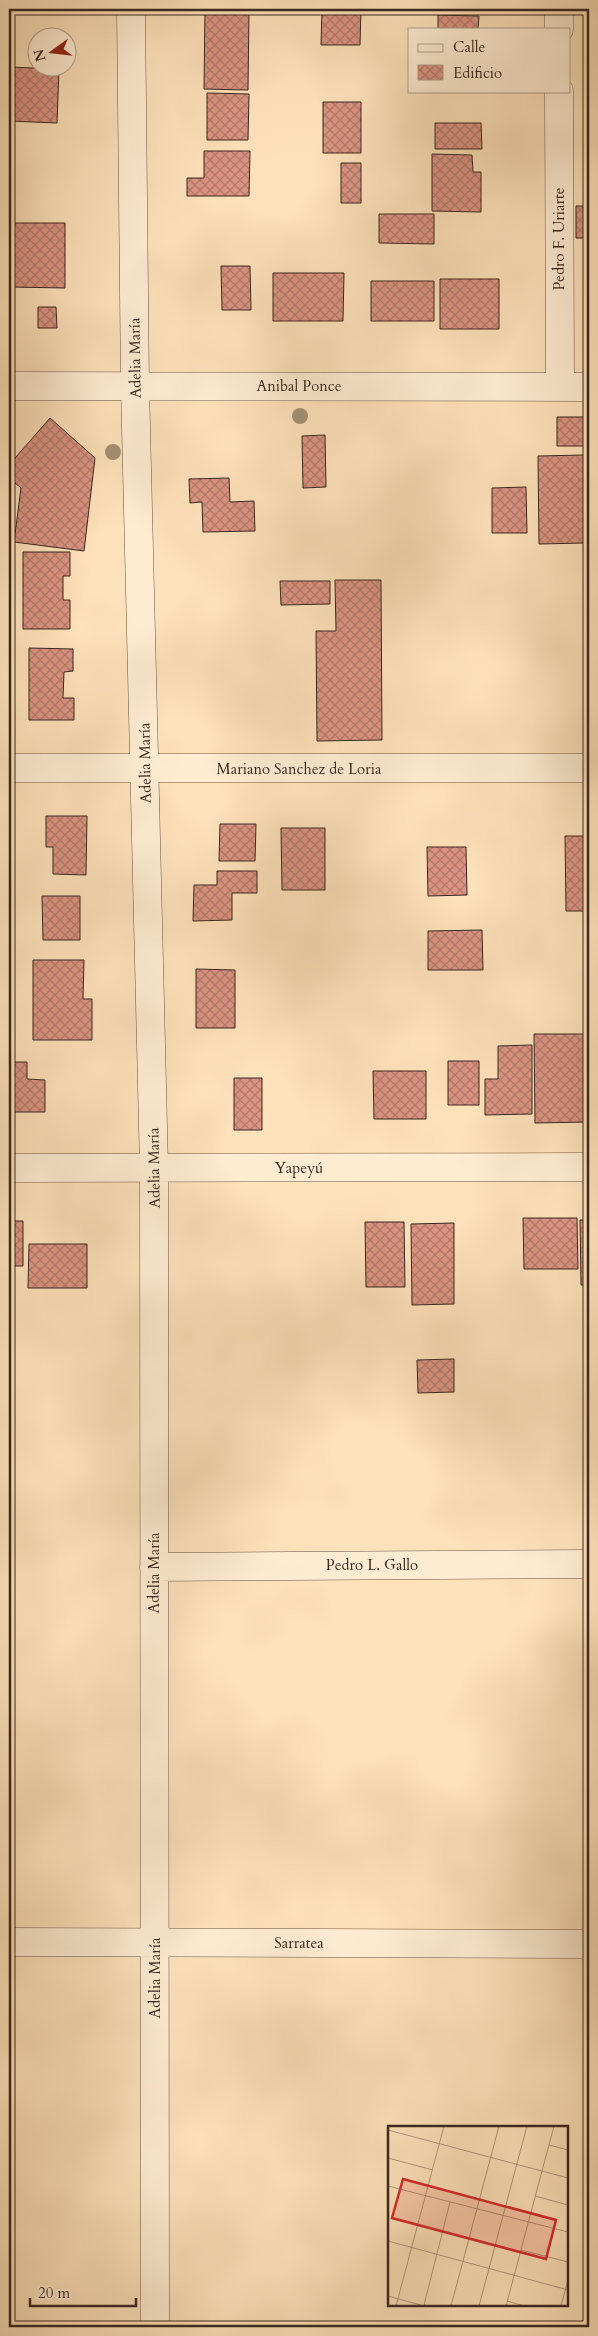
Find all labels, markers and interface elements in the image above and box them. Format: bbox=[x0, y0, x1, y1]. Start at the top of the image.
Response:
north arrow bbox=[28, 28, 78, 78]
legend bbox=[408, 28, 570, 92]
text: Calle bbox=[453, 37, 486, 57]
text: N bbox=[29, 47, 51, 64]
text: Edificio bbox=[453, 63, 502, 83]
street label: Pedro F. Uriarte bbox=[549, 187, 569, 291]
street label: Adelia María bbox=[124, 317, 146, 399]
street label: Anibal Ponce bbox=[257, 376, 342, 396]
street label: Adelia María bbox=[134, 722, 156, 804]
street label: Mariano Sanchez de Loria bbox=[217, 759, 382, 779]
street label: Adelia María bbox=[143, 1127, 165, 1209]
street label: Yapeyú bbox=[275, 1158, 323, 1178]
street label: Adelia María bbox=[144, 1532, 164, 1613]
street label: Pedro L. Gallo bbox=[326, 1555, 418, 1575]
street label: Sarratea bbox=[274, 1933, 324, 1953]
street label: Adelia María bbox=[145, 1937, 165, 2018]
inset map bbox=[388, 2126, 568, 2306]
scale bar bbox=[30, 2276, 136, 2308]
text: 20 m bbox=[38, 2283, 70, 2303]

